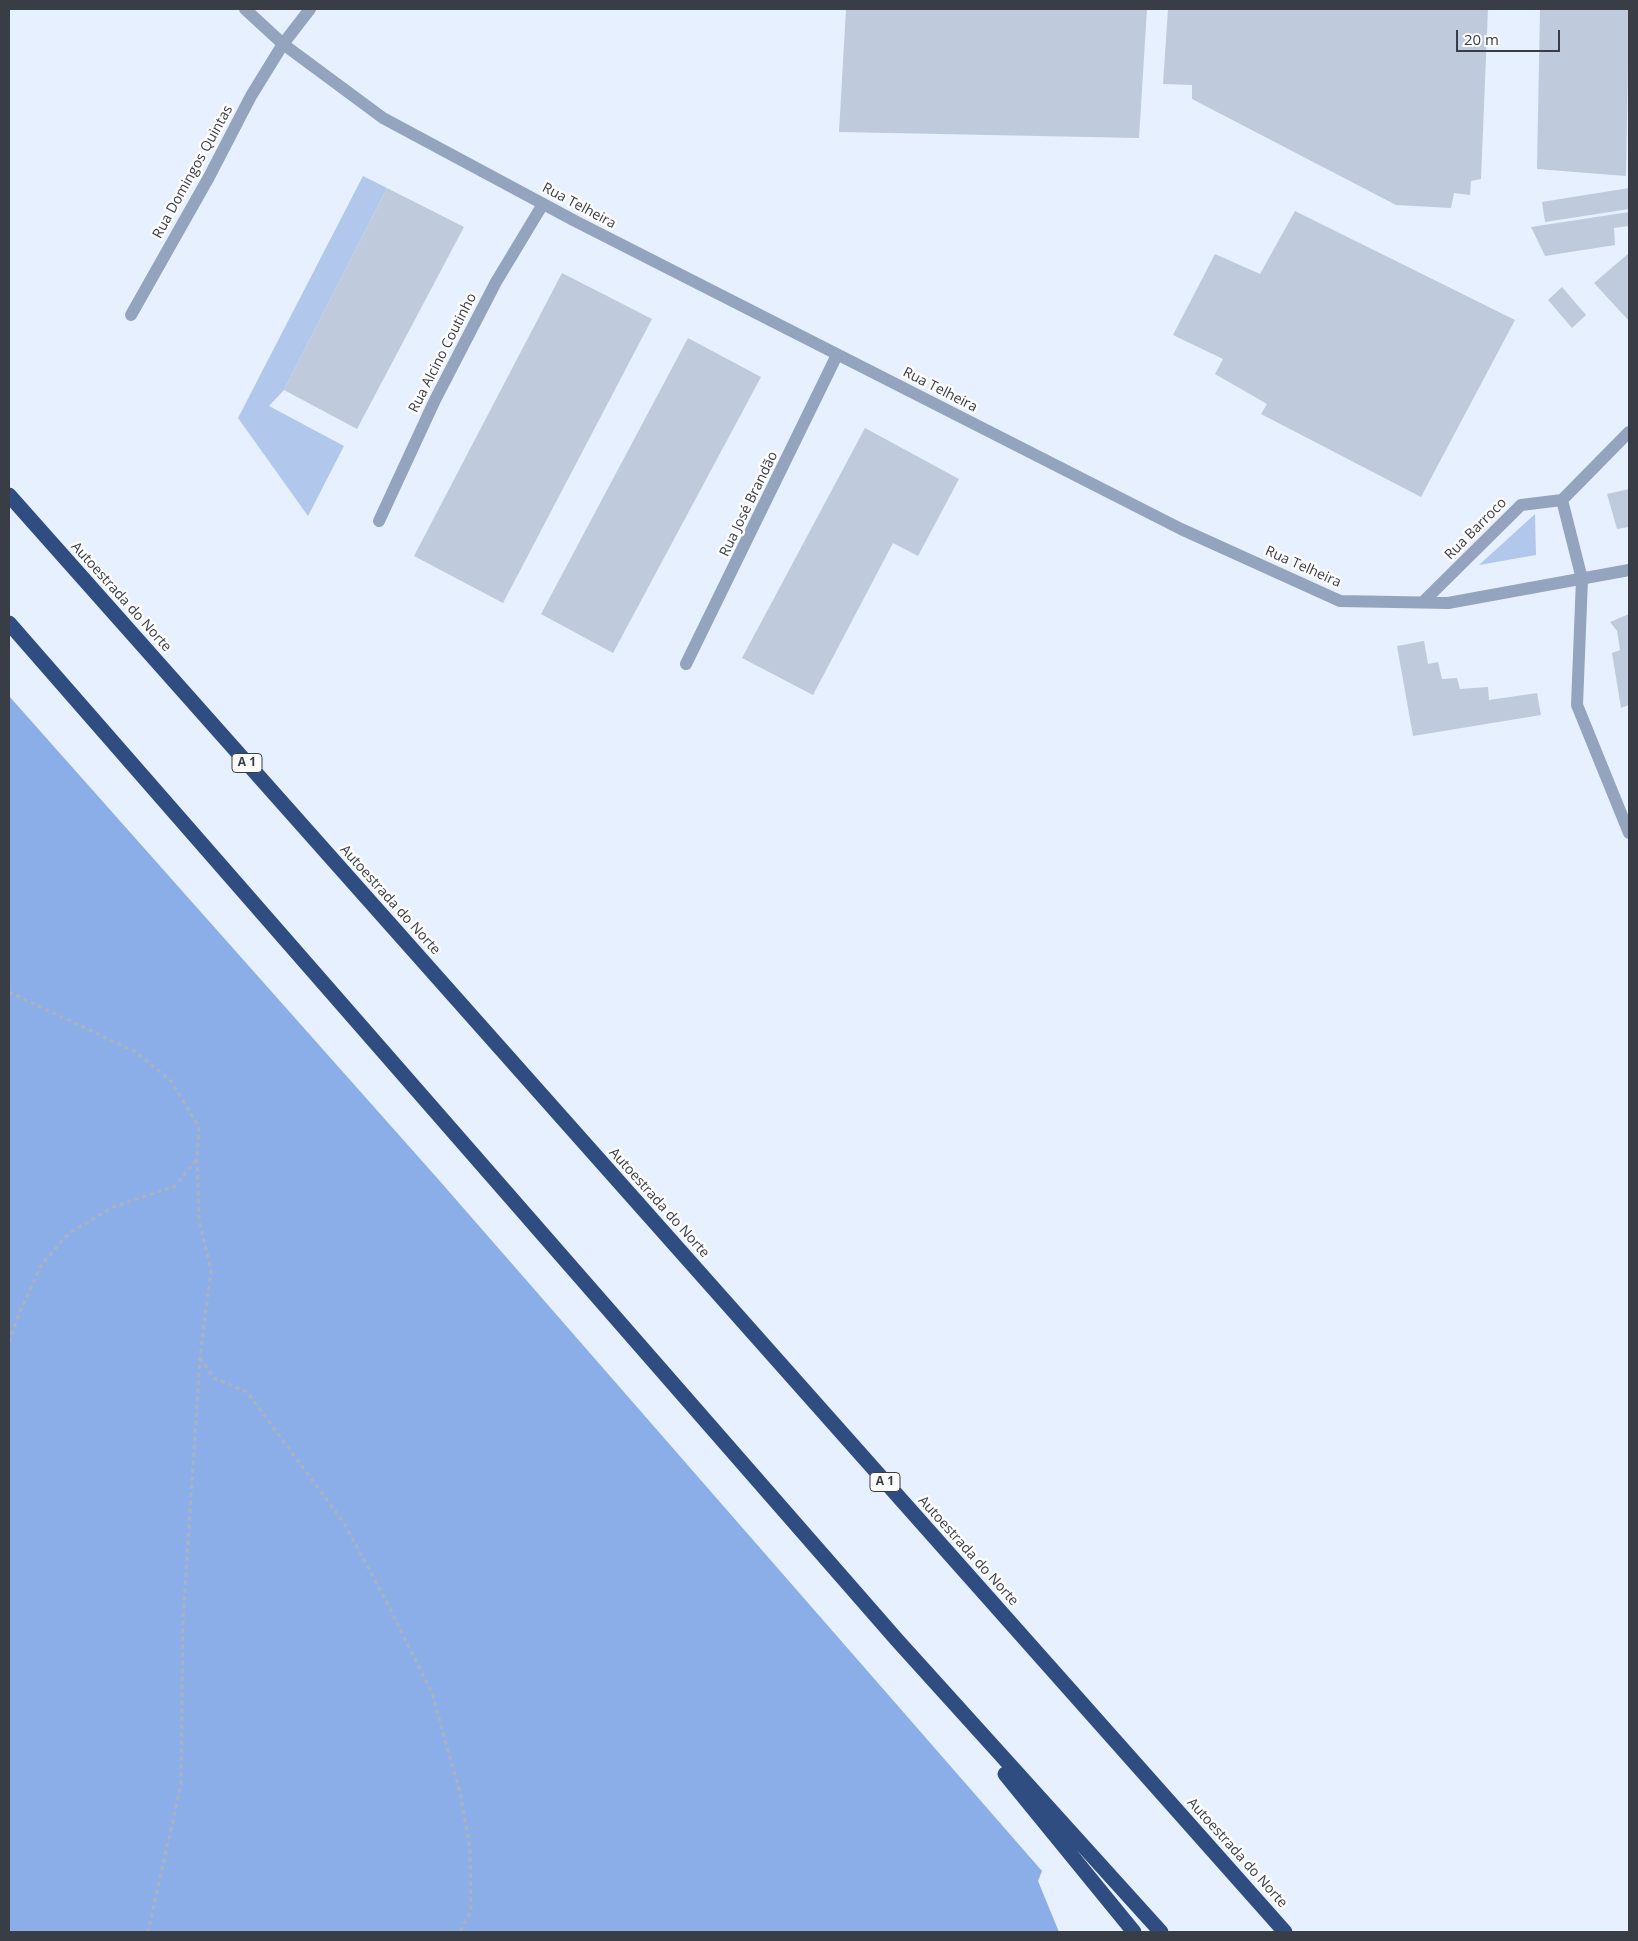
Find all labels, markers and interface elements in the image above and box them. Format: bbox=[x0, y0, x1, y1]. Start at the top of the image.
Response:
scale bar bbox=[1458, 20, 1562, 52]
text: 20 m bbox=[1464, 29, 1499, 49]
street label: Rua Domingos Quintas bbox=[149, 102, 237, 242]
street label: Rua Telheira bbox=[539, 180, 619, 232]
street label: Rua Alcino Coutinho bbox=[406, 290, 480, 416]
street label: Rua Telheira bbox=[900, 364, 980, 416]
street label: Rua José Brandão bbox=[716, 449, 782, 559]
street label: Rua Barroco bbox=[1442, 495, 1510, 563]
street label: Autoestrada do Norte bbox=[67, 539, 175, 655]
street label: Rua Telheira bbox=[1262, 543, 1344, 591]
road number: A 1 bbox=[232, 754, 262, 772]
street label: Autoestrada do Norte bbox=[336, 842, 444, 958]
street label: Autoestrada do Norte bbox=[605, 1145, 713, 1261]
road number: A 1 bbox=[870, 1472, 900, 1491]
street label: Autoestrada do Norte bbox=[914, 1493, 1022, 1609]
street label: Autoestrada do Norte bbox=[1183, 1795, 1291, 1911]

